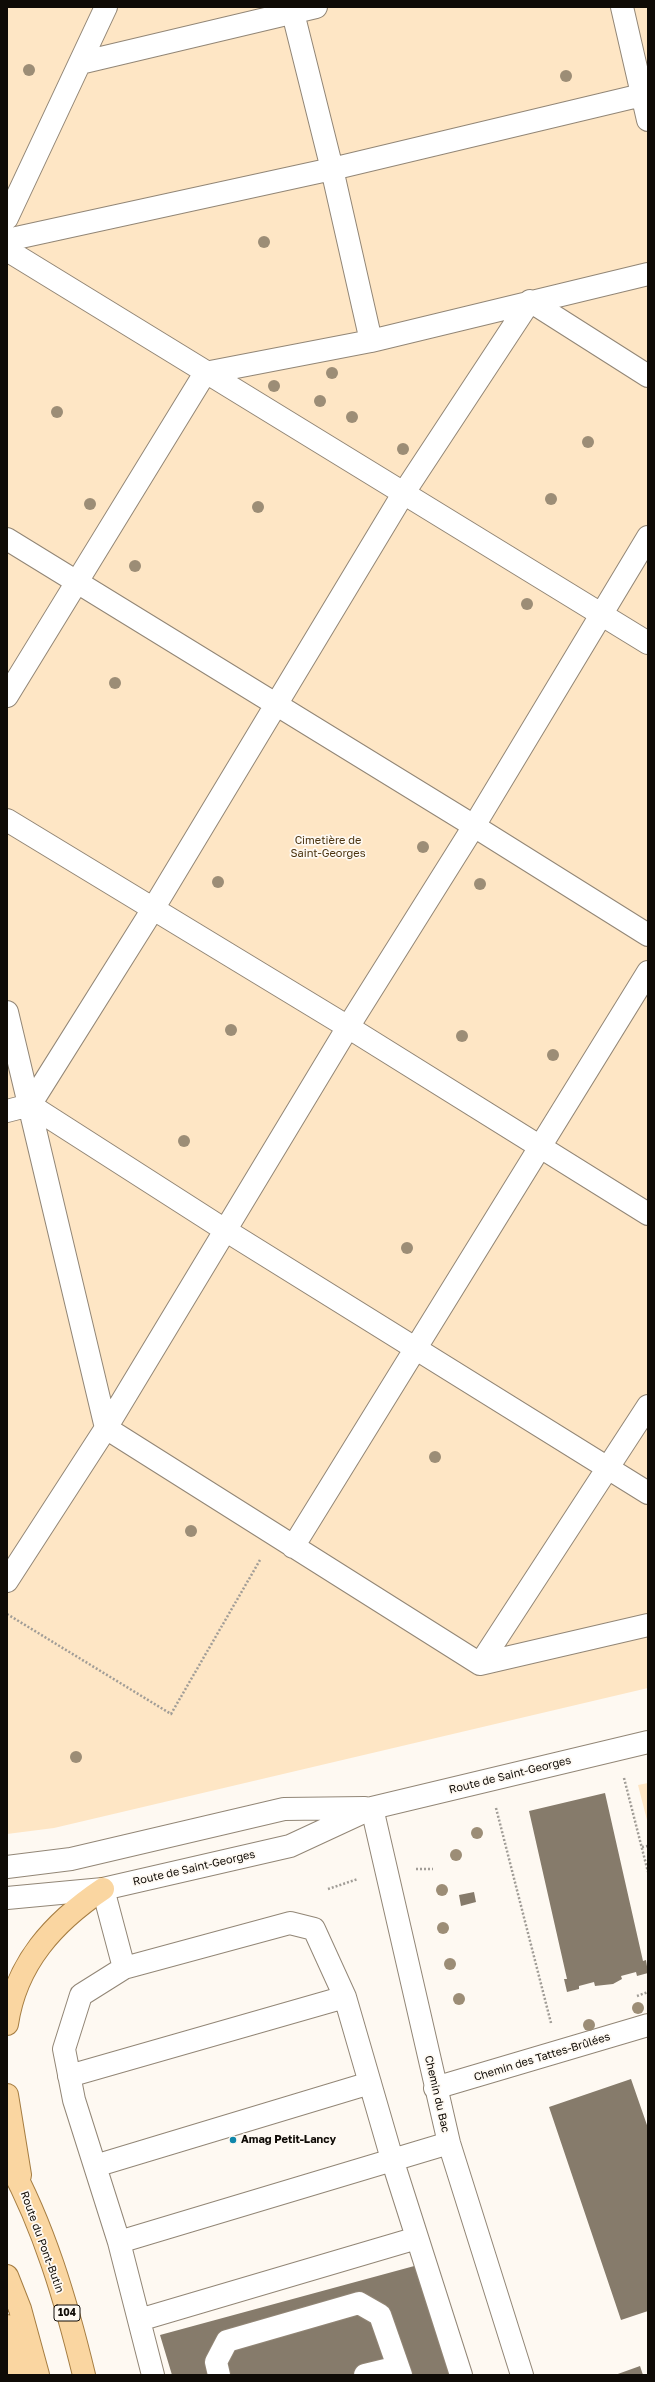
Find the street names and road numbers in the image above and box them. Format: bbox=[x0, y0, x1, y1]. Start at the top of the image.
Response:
street label: Route de Saint-Georges bbox=[448, 1753, 572, 1797]
street label: Route de Saint-Georges bbox=[132, 1847, 256, 1889]
street label: Chemin des Tattes-Brûlées bbox=[472, 2030, 612, 2084]
street label: Chemin du Bac bbox=[422, 2054, 452, 2134]
street label: Route du Pont-Butin bbox=[17, 2189, 67, 2295]
road number: 104 bbox=[54, 2305, 80, 2321]

